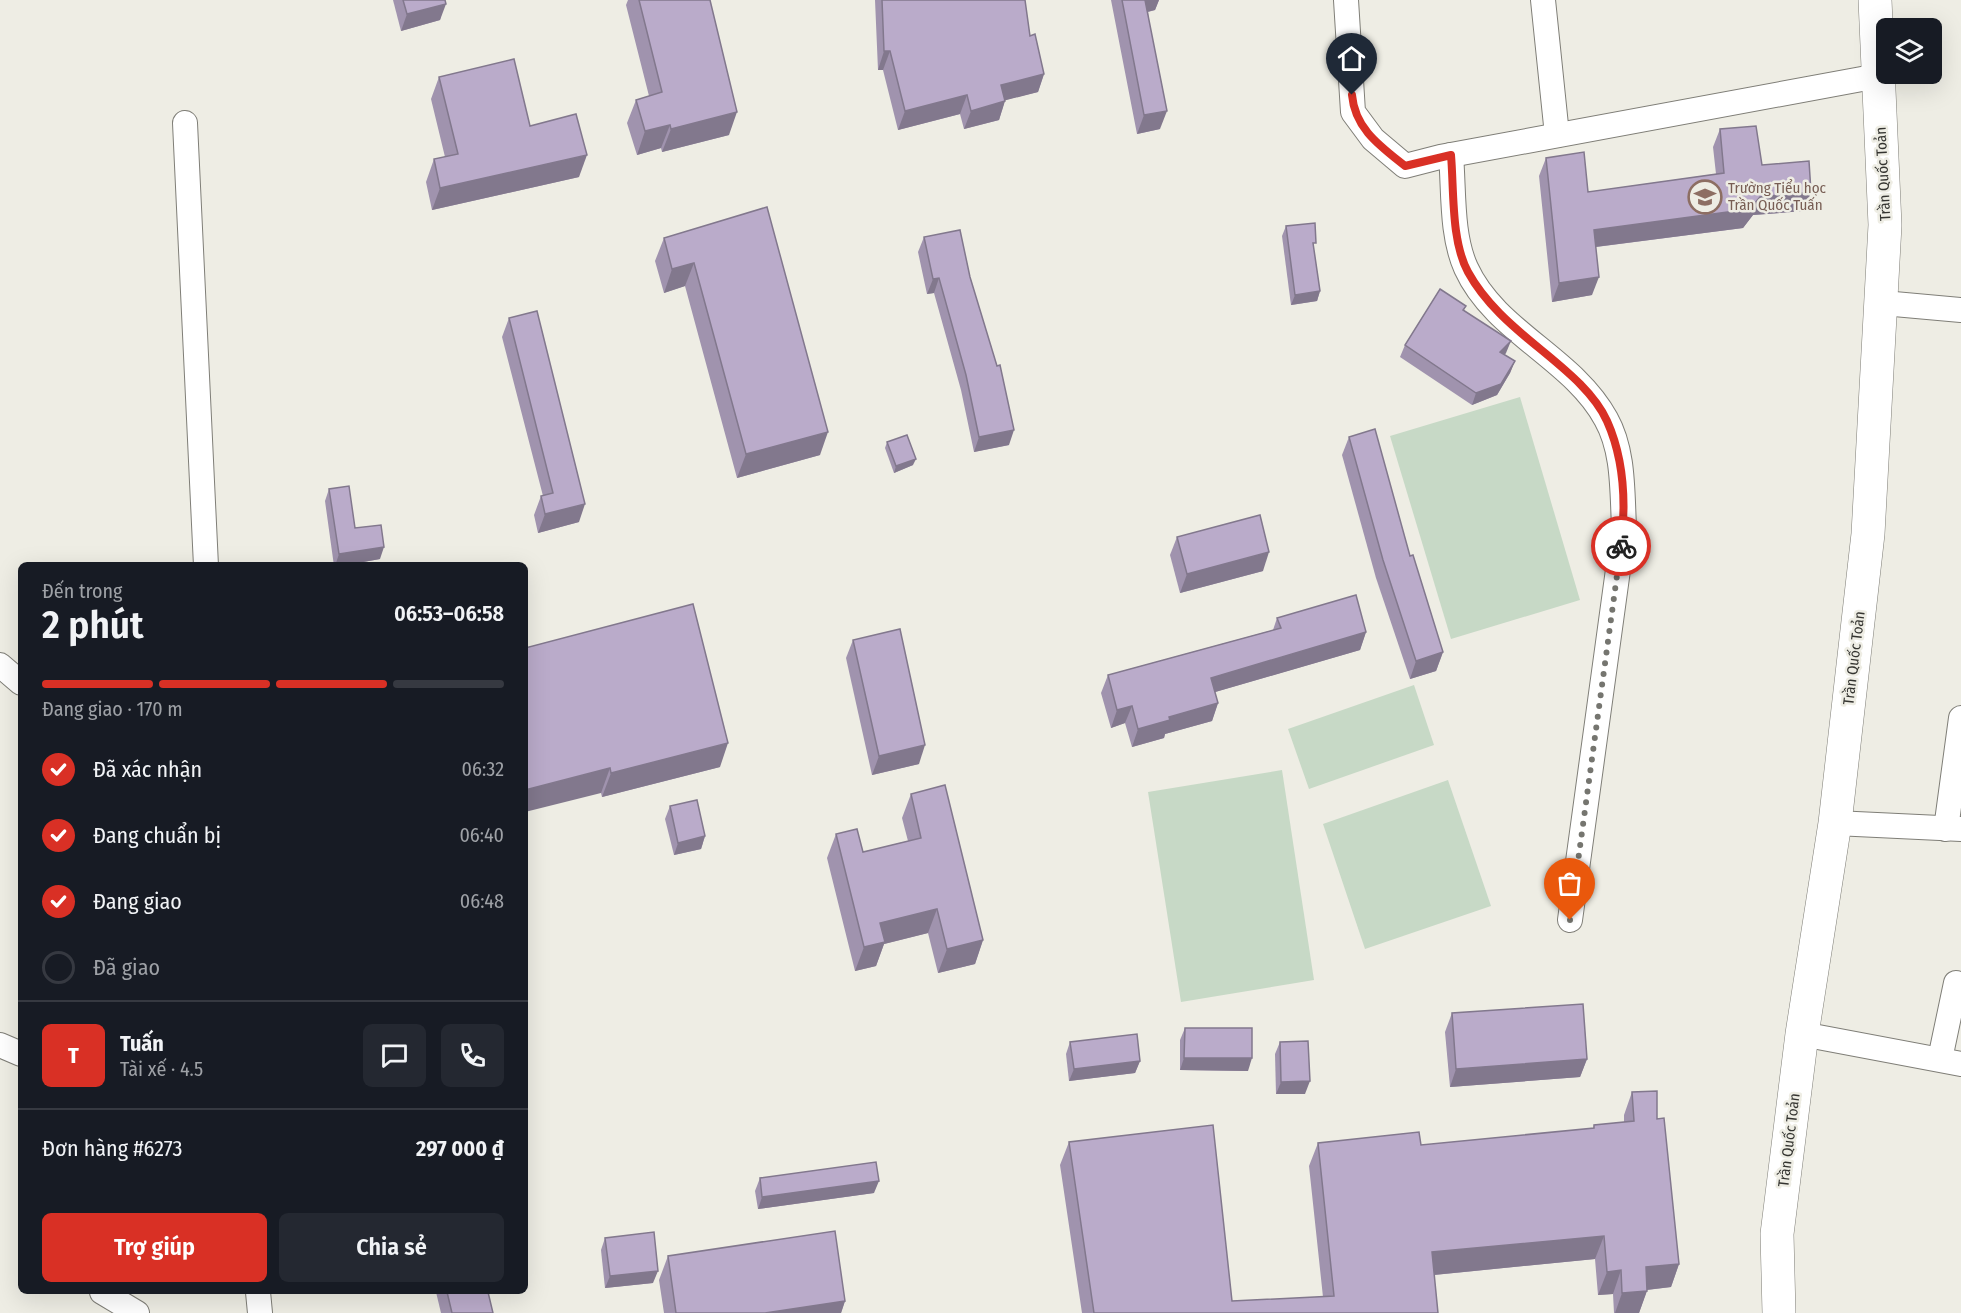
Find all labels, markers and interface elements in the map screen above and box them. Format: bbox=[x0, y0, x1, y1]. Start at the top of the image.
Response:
map controls bbox=[1876, 18, 1942, 84]
button: layers bbox=[1876, 18, 1942, 84]
pin bbox=[1326, 33, 1377, 95]
icon: home bbox=[1335, 42, 1368, 75]
street label: Trần Quốc Toản bbox=[1872, 126, 1894, 222]
school or university icon: Trường Tiểu học Trần Quốc Tuấn bbox=[1687, 179, 1723, 215]
place label: Trường Tiểu học Trần Quốc Tuấn bbox=[1728, 179, 1827, 214]
courier bbox=[1591, 516, 1651, 576]
icon: bike bbox=[1605, 530, 1638, 563]
text: Đến trong bbox=[42, 579, 122, 603]
text: 06:53–06:58 bbox=[394, 600, 504, 627]
text: 2 phút bbox=[42, 602, 144, 648]
street label: Trần Quốc Toản bbox=[1839, 610, 1869, 706]
text: Đang giao · 170 m bbox=[42, 697, 183, 721]
icon: check bbox=[42, 753, 75, 786]
text: Đã xác nhận bbox=[93, 756, 202, 783]
text: 06:32 bbox=[462, 757, 504, 781]
icon: check bbox=[42, 819, 75, 852]
text: Đang chuẩn bị bbox=[93, 822, 221, 849]
text: 06:40 bbox=[459, 823, 504, 847]
pin bbox=[1544, 858, 1595, 920]
icon: bag bbox=[1553, 867, 1586, 900]
icon: check bbox=[42, 885, 75, 918]
text: Đang giao bbox=[93, 888, 182, 915]
text: 06:48 bbox=[460, 889, 504, 913]
text: Đã giao bbox=[93, 954, 160, 981]
button: chat bbox=[363, 1024, 426, 1087]
button: phone bbox=[441, 1024, 504, 1087]
text: Tuấn bbox=[120, 1030, 164, 1057]
text: T bbox=[68, 1042, 79, 1069]
text: Tài xế · 4.5 bbox=[120, 1057, 203, 1081]
street label: Trần Quốc Toản bbox=[1774, 1092, 1804, 1188]
text: Đơn hàng #6273 bbox=[42, 1135, 183, 1162]
text: 297 000 ₫ bbox=[416, 1135, 504, 1162]
button: Trợ giúp bbox=[42, 1213, 267, 1282]
button: Chia sẻ bbox=[279, 1213, 504, 1282]

